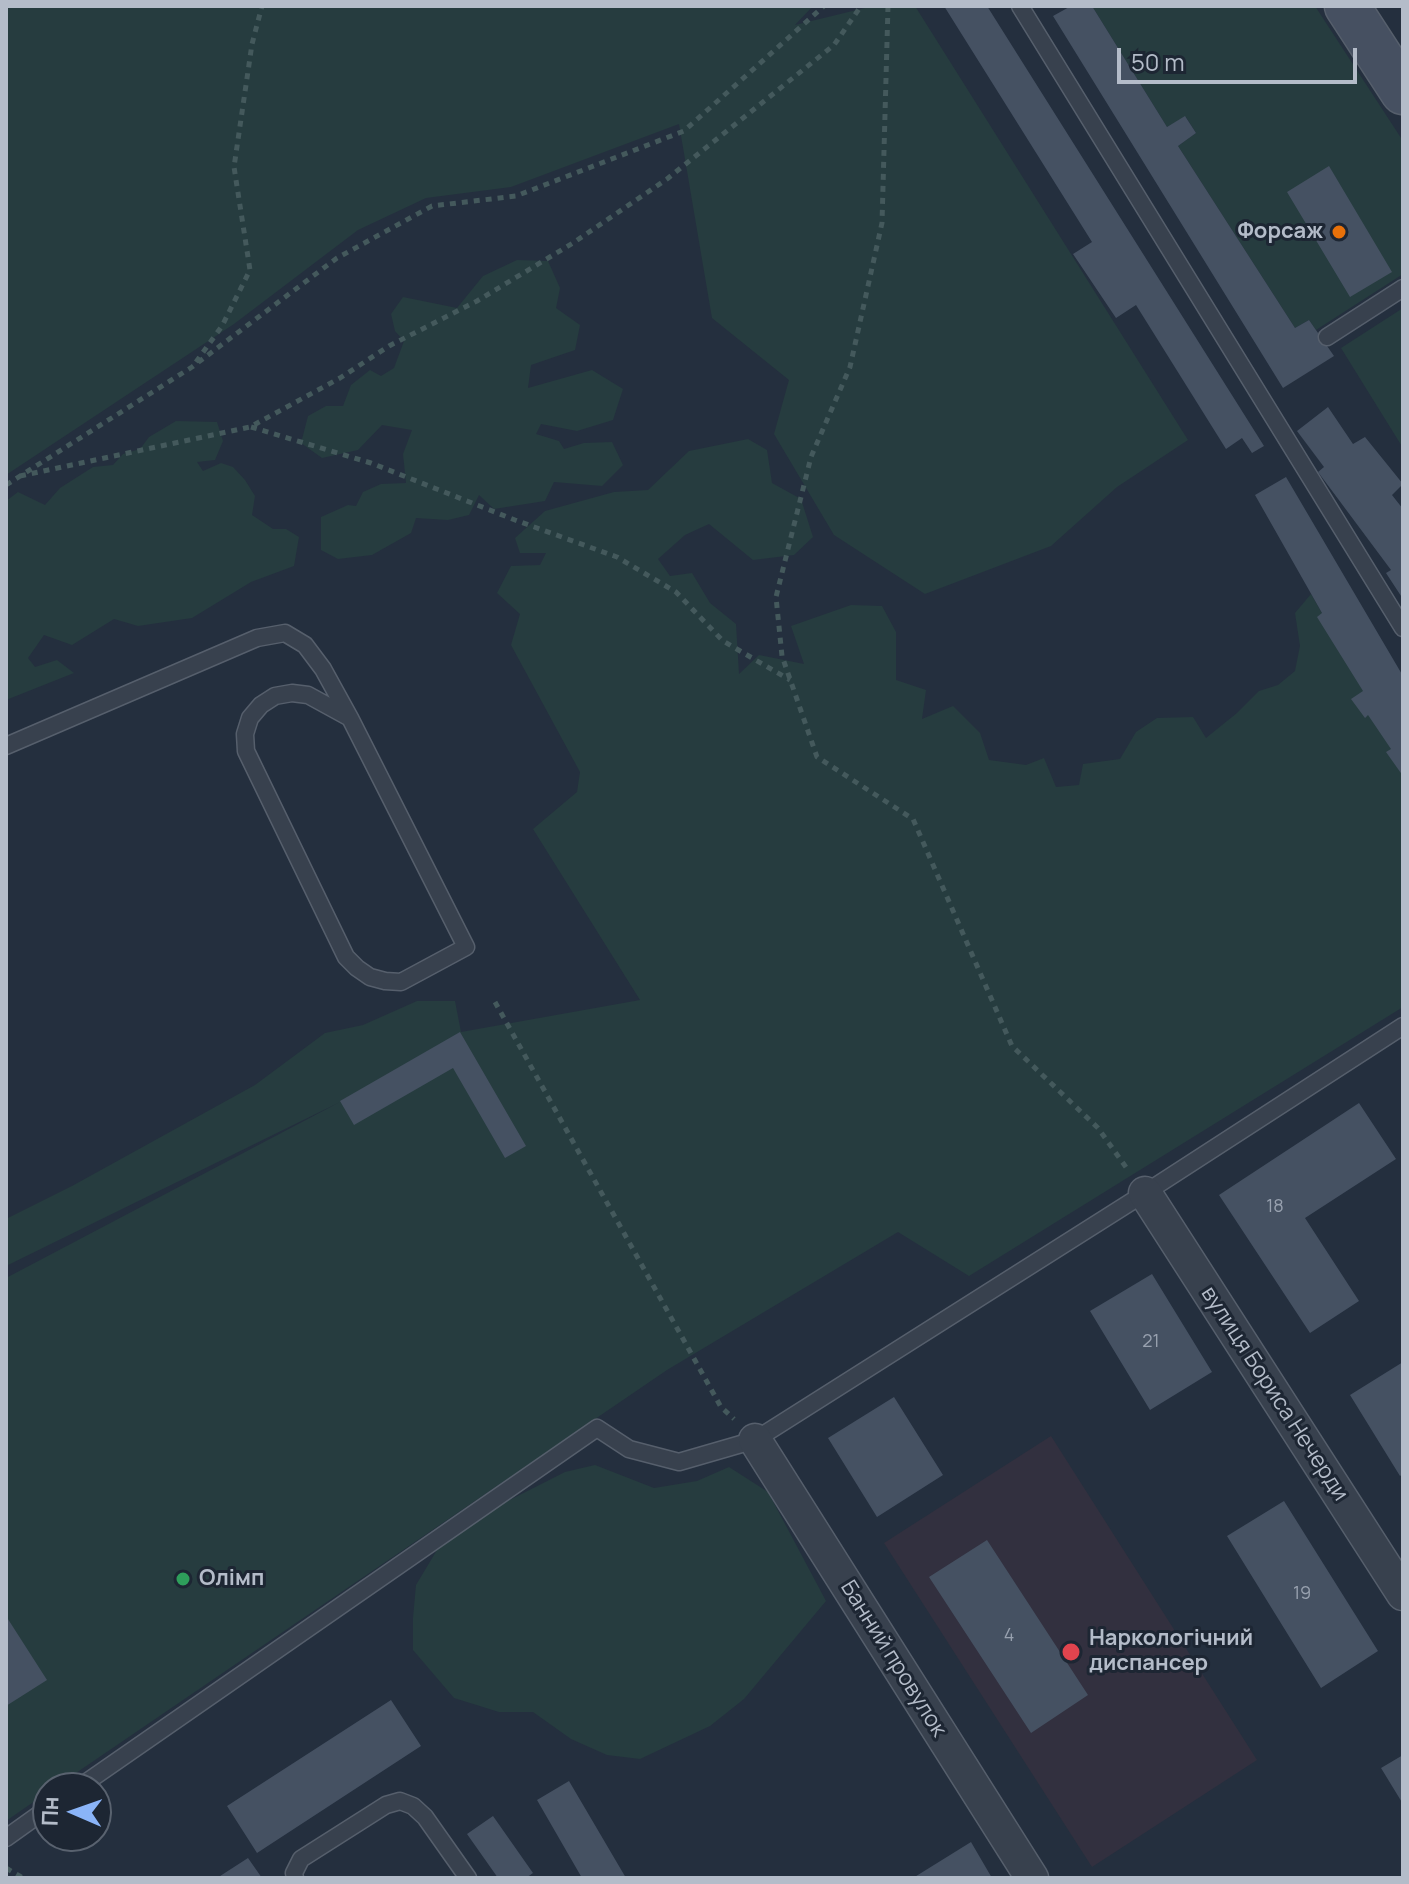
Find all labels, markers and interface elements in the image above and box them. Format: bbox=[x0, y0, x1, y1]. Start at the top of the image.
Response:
scale bar bbox=[1121, 32, 1361, 82]
text: 50 m bbox=[1131, 45, 1185, 78]
place label: Форсаж bbox=[1238, 219, 1323, 245]
marker: Форсаж bbox=[1330, 223, 1348, 241]
house number: 18 bbox=[1266, 1196, 1284, 1218]
street label: вулиця Бориса Нечерди bbox=[1195, 1282, 1353, 1506]
house number: 21 bbox=[1142, 1331, 1160, 1353]
place label: Олімп bbox=[199, 1566, 264, 1592]
marker: Олімп bbox=[174, 1570, 192, 1588]
street label: Банний провулок bbox=[834, 1576, 952, 1742]
house number: 19 bbox=[1293, 1583, 1311, 1605]
house number: 4 bbox=[1004, 1625, 1014, 1647]
place label: Наркологічний диспансер bbox=[1089, 1626, 1253, 1678]
marker: Наркологічний диспансер bbox=[1060, 1641, 1082, 1663]
north arrow bbox=[32, 1772, 112, 1852]
text: Пн bbox=[35, 1796, 66, 1827]

